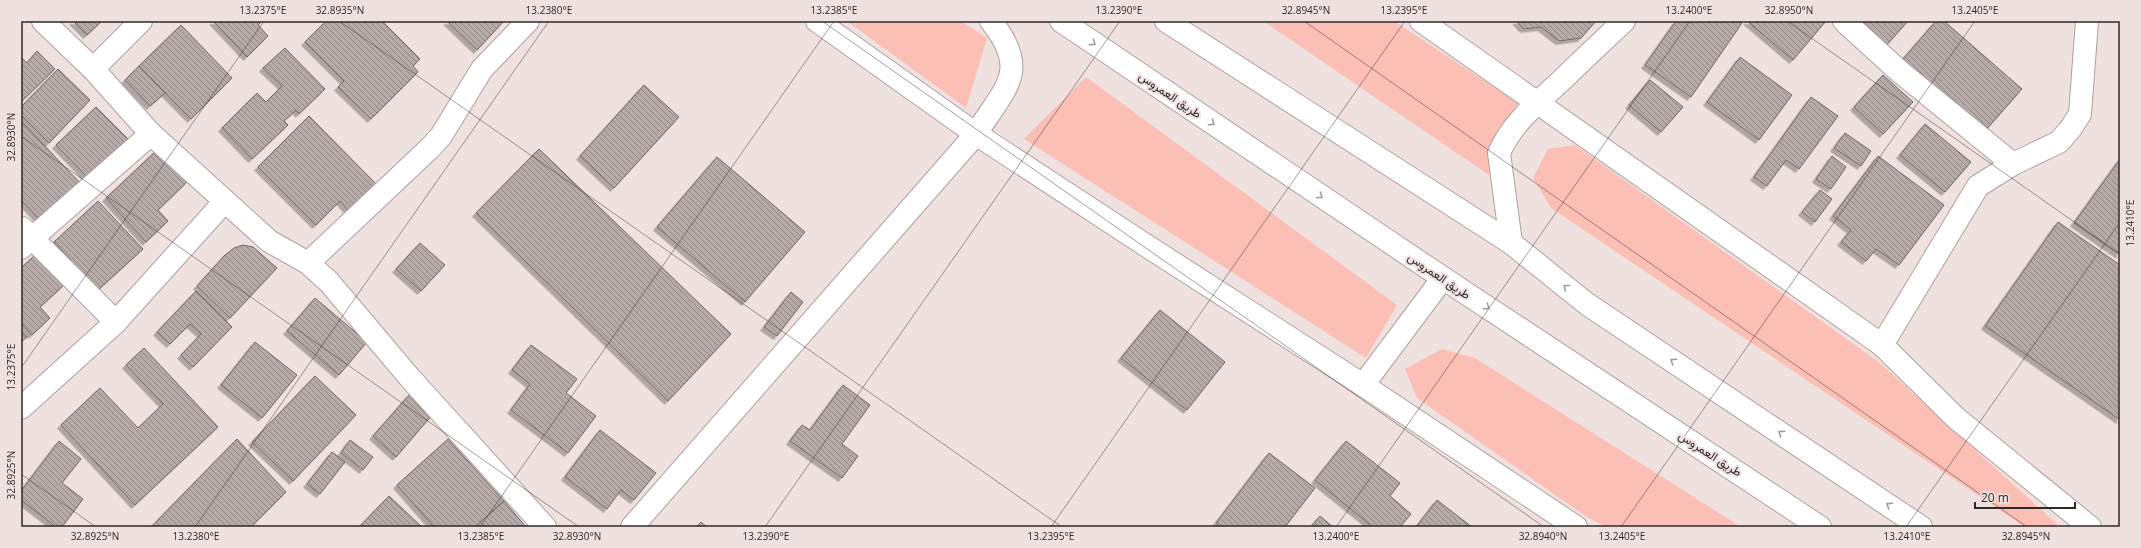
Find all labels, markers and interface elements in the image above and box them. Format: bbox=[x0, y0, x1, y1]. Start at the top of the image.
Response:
text: 13.2375°E bbox=[240, 3, 286, 17]
text: 32.8935°N bbox=[316, 3, 364, 17]
text: 13.2380°E bbox=[526, 3, 572, 17]
text: 13.2385°E bbox=[811, 3, 857, 17]
text: 13.2390°E bbox=[1096, 3, 1142, 17]
text: 32.8945°N bbox=[1282, 3, 1330, 17]
text: 13.2395°E bbox=[1381, 3, 1427, 17]
text: 13.2400°E bbox=[1666, 3, 1712, 17]
text: 32.8950°N bbox=[1765, 3, 1813, 17]
text: 13.2405°E bbox=[1952, 3, 1998, 17]
one-way arrow bbox=[1089, 38, 1096, 46]
street label: طريق العمروس bbox=[1135, 67, 1205, 122]
text: 32.8930°N bbox=[4, 113, 18, 161]
one-way arrow bbox=[1208, 118, 1215, 125]
one-way arrow bbox=[1316, 191, 1323, 199]
text: 13.2410°E bbox=[2123, 200, 2137, 246]
street label: طريق العمروس bbox=[1404, 248, 1474, 303]
one-way arrow bbox=[1563, 285, 1570, 292]
one-way arrow bbox=[1482, 302, 1489, 309]
text: 13.2375°E bbox=[4, 344, 18, 390]
one-way arrow bbox=[1670, 359, 1677, 366]
street label: طريق العمروس bbox=[1675, 427, 1745, 481]
one-way arrow bbox=[1778, 431, 1785, 438]
text: 32.8925°N bbox=[4, 451, 18, 499]
scale bar bbox=[1975, 484, 2075, 510]
text: 20 m bbox=[1981, 489, 2009, 506]
one-way arrow bbox=[1886, 502, 1893, 510]
text: 32.8925°N bbox=[71, 529, 119, 543]
text: 13.2380°E bbox=[173, 529, 219, 543]
text: 13.2385°E bbox=[458, 529, 504, 543]
text: 32.8930°N bbox=[553, 529, 601, 543]
text: 13.2390°E bbox=[743, 529, 789, 543]
text: 13.2395°E bbox=[1028, 529, 1074, 543]
text: 13.2400°E bbox=[1313, 529, 1359, 543]
text: 32.8940°N bbox=[1519, 529, 1567, 543]
text: 13.2405°E bbox=[1599, 529, 1645, 543]
text: 13.2410°E bbox=[1884, 529, 1930, 543]
text: 32.8945°N bbox=[2002, 529, 2050, 543]

